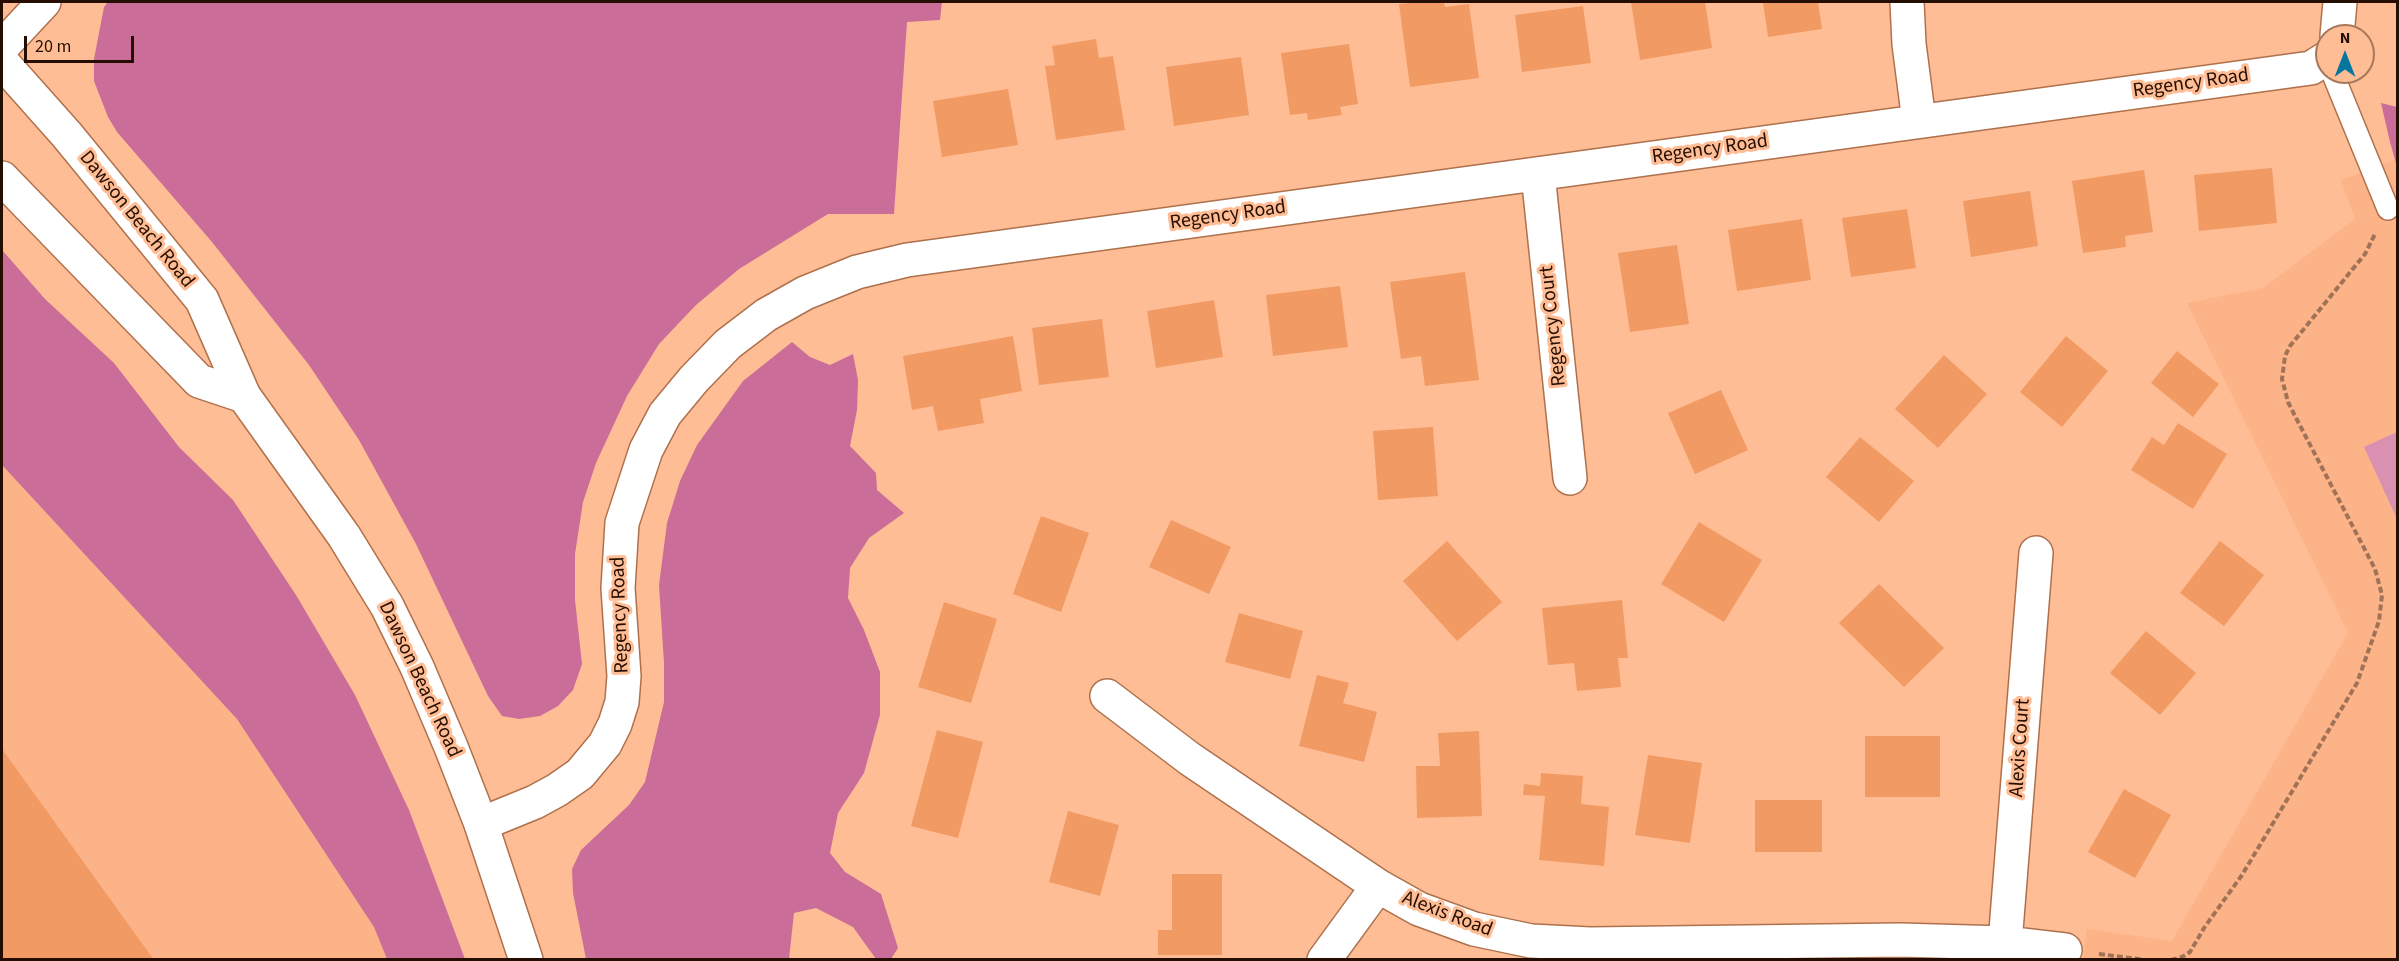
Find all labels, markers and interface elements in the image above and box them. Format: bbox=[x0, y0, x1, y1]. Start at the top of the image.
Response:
scale bar bbox=[27, 24, 136, 62]
north arrow bbox=[2315, 24, 2375, 84]
text: N bbox=[2340, 27, 2350, 49]
text: 20 m bbox=[35, 34, 71, 59]
street label: Regency Road bbox=[2131, 64, 2251, 104]
street label: Regency Road bbox=[1650, 130, 1770, 170]
street label: Dawson Beach Road bbox=[73, 147, 199, 293]
street label: Regency Road bbox=[1168, 196, 1288, 236]
street label: Regency Court bbox=[1536, 265, 1572, 387]
street label: Regency Road bbox=[607, 556, 635, 674]
street label: Dawson Beach Road bbox=[372, 598, 466, 762]
street label: Alexis Court bbox=[2006, 698, 2036, 798]
street label: Alexis Road bbox=[1398, 887, 1496, 943]

